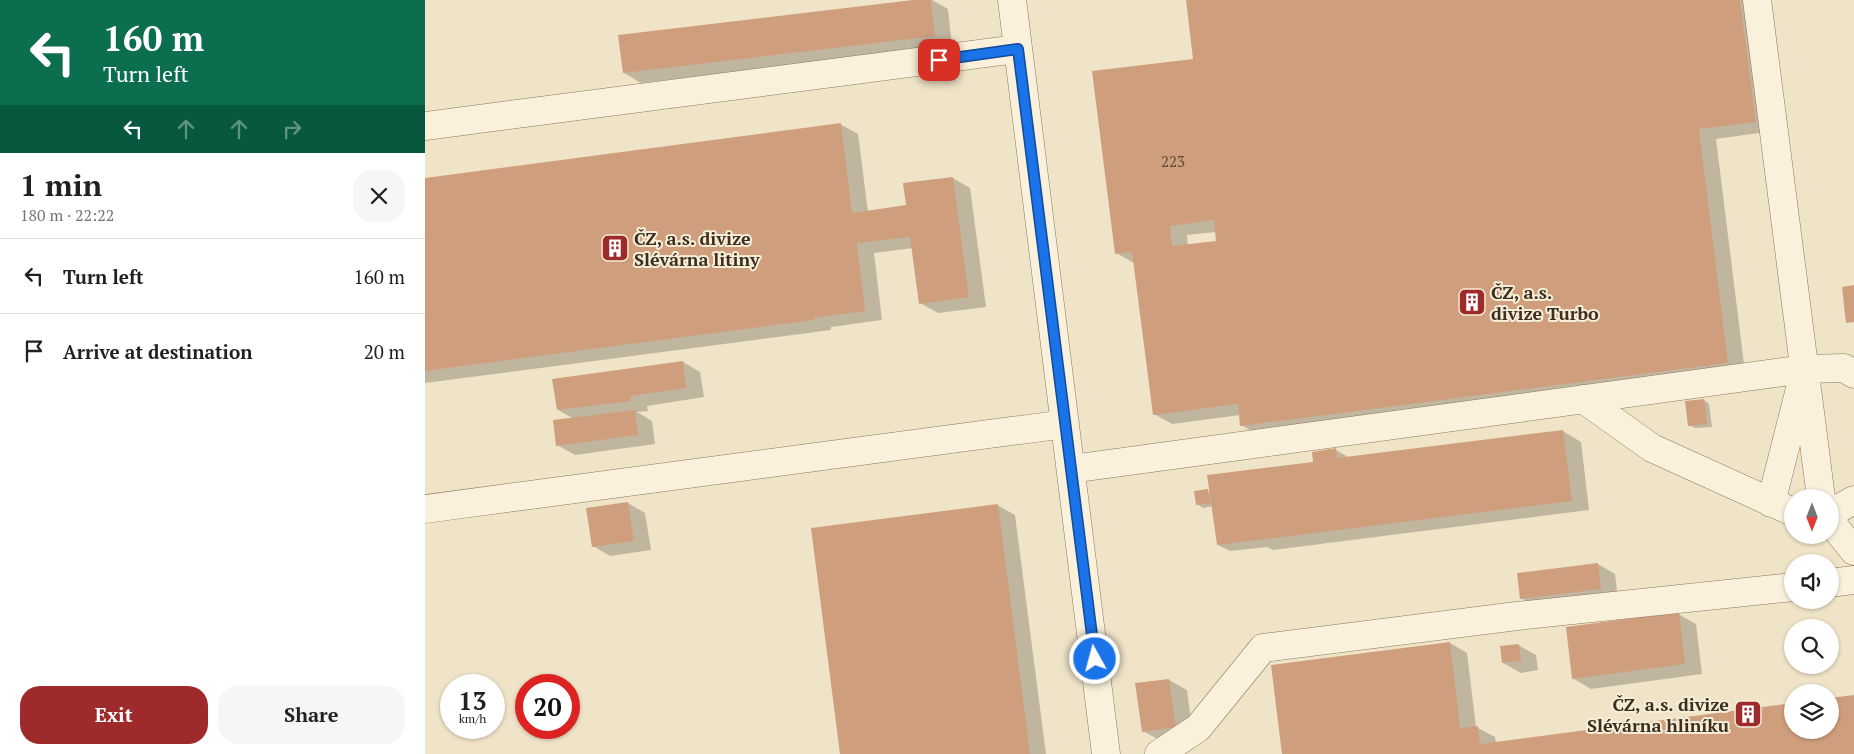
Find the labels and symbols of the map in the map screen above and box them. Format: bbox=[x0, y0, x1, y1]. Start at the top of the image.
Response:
pin bbox=[918, 39, 960, 81]
house number: 223 bbox=[1161, 151, 1185, 171]
place label: ČZ, a.s. divize Slévárna litiny bbox=[634, 226, 760, 271]
building icon: ČZ, a.s. divize Slévárna litiny bbox=[600, 233, 630, 263]
place label: ČZ, a.s. divize Turbo bbox=[1491, 280, 1599, 325]
building icon: ČZ, a.s. divize Turbo bbox=[1457, 287, 1487, 317]
north arrow bbox=[1784, 489, 1839, 544]
position arrow bbox=[1068, 632, 1120, 684]
speed limit sign: 20 bbox=[515, 674, 580, 739]
place label: ČZ, a.s. divize Slévárna hliníku bbox=[1587, 692, 1729, 737]
building icon: ČZ, a.s. divize Slévárna hliníku bbox=[1733, 699, 1763, 729]

